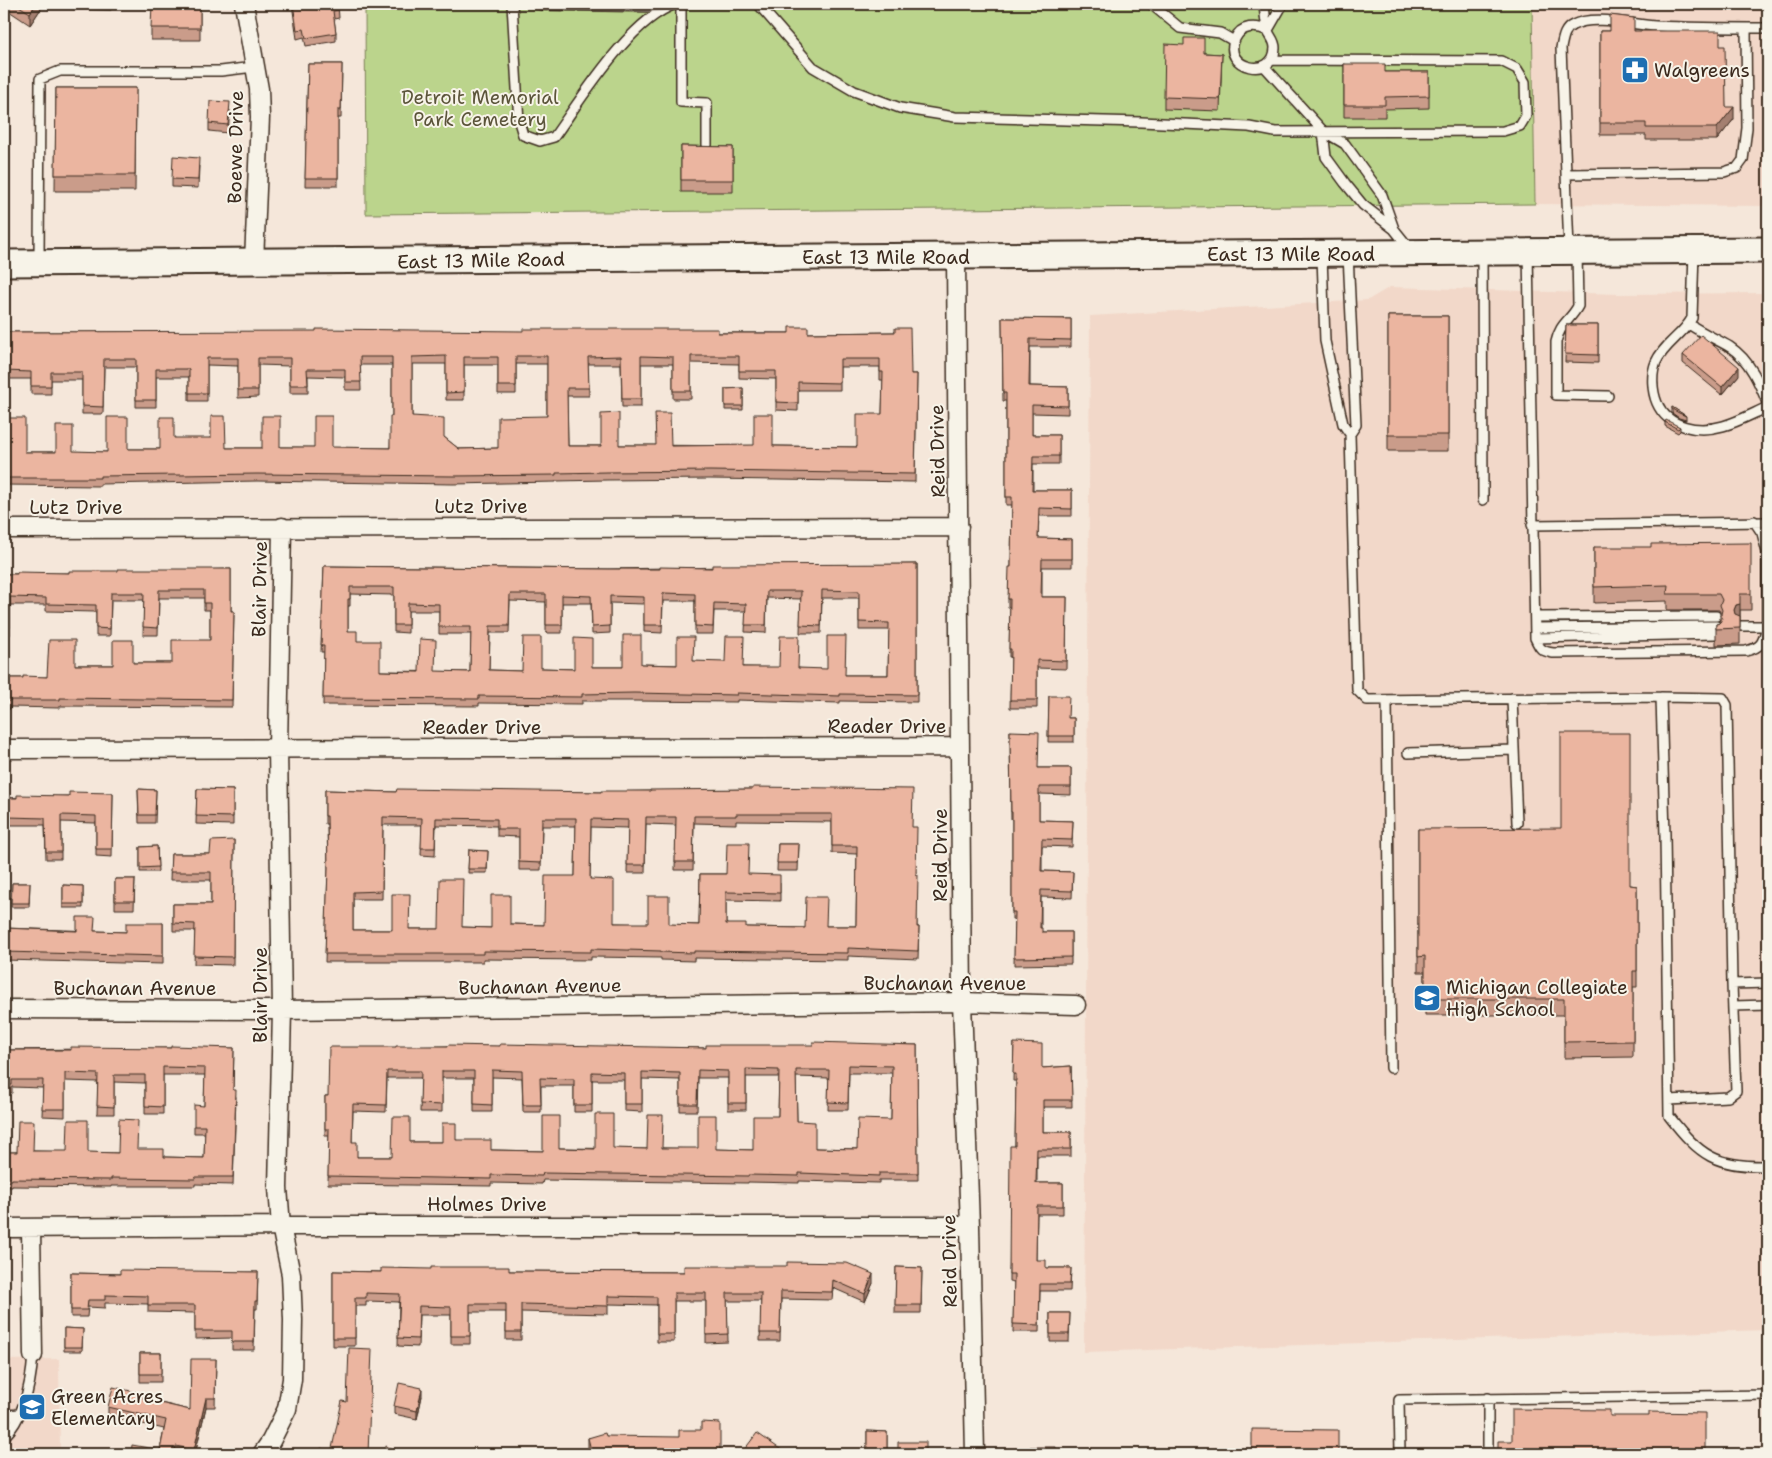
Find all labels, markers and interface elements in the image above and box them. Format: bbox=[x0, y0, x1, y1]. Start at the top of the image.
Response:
pharmacy icon: Walgreens bbox=[1620, 55, 1650, 85]
place label: Walgreens bbox=[1654, 58, 1750, 83]
park label: Detroit Memorial Park Cemetery bbox=[401, 85, 559, 132]
street label: Boewe Drive bbox=[222, 90, 249, 204]
street label: East 13 Mile Road bbox=[1207, 242, 1375, 267]
street label: East 13 Mile Road bbox=[802, 245, 970, 270]
street label: East 13 Mile Road bbox=[397, 247, 565, 274]
street label: Reid Drive bbox=[924, 404, 951, 498]
street label: Lutz Drive bbox=[434, 494, 528, 519]
street label: Lutz Drive bbox=[29, 495, 123, 520]
street label: Blair Drive bbox=[246, 541, 273, 637]
street label: Reader Drive bbox=[827, 714, 947, 739]
street label: Reader Drive bbox=[422, 715, 542, 740]
street label: Reid Drive bbox=[928, 808, 953, 902]
street label: Blair Drive bbox=[248, 947, 273, 1043]
street label: Buchanan Avenue bbox=[863, 971, 1027, 996]
street label: Buchanan Avenue bbox=[458, 973, 622, 1000]
place label: Michigan Collegiate High School bbox=[1446, 975, 1628, 1022]
street label: Buchanan Avenue bbox=[53, 976, 217, 1001]
school or university icon: Michigan Collegiate High School bbox=[1412, 983, 1442, 1013]
street label: Holmes Drive bbox=[427, 1192, 547, 1217]
street label: Reid Drive bbox=[936, 1214, 963, 1308]
place label: Green Acres Elementary bbox=[51, 1384, 163, 1431]
school or university icon: Green Acres Elementary bbox=[17, 1392, 47, 1422]

